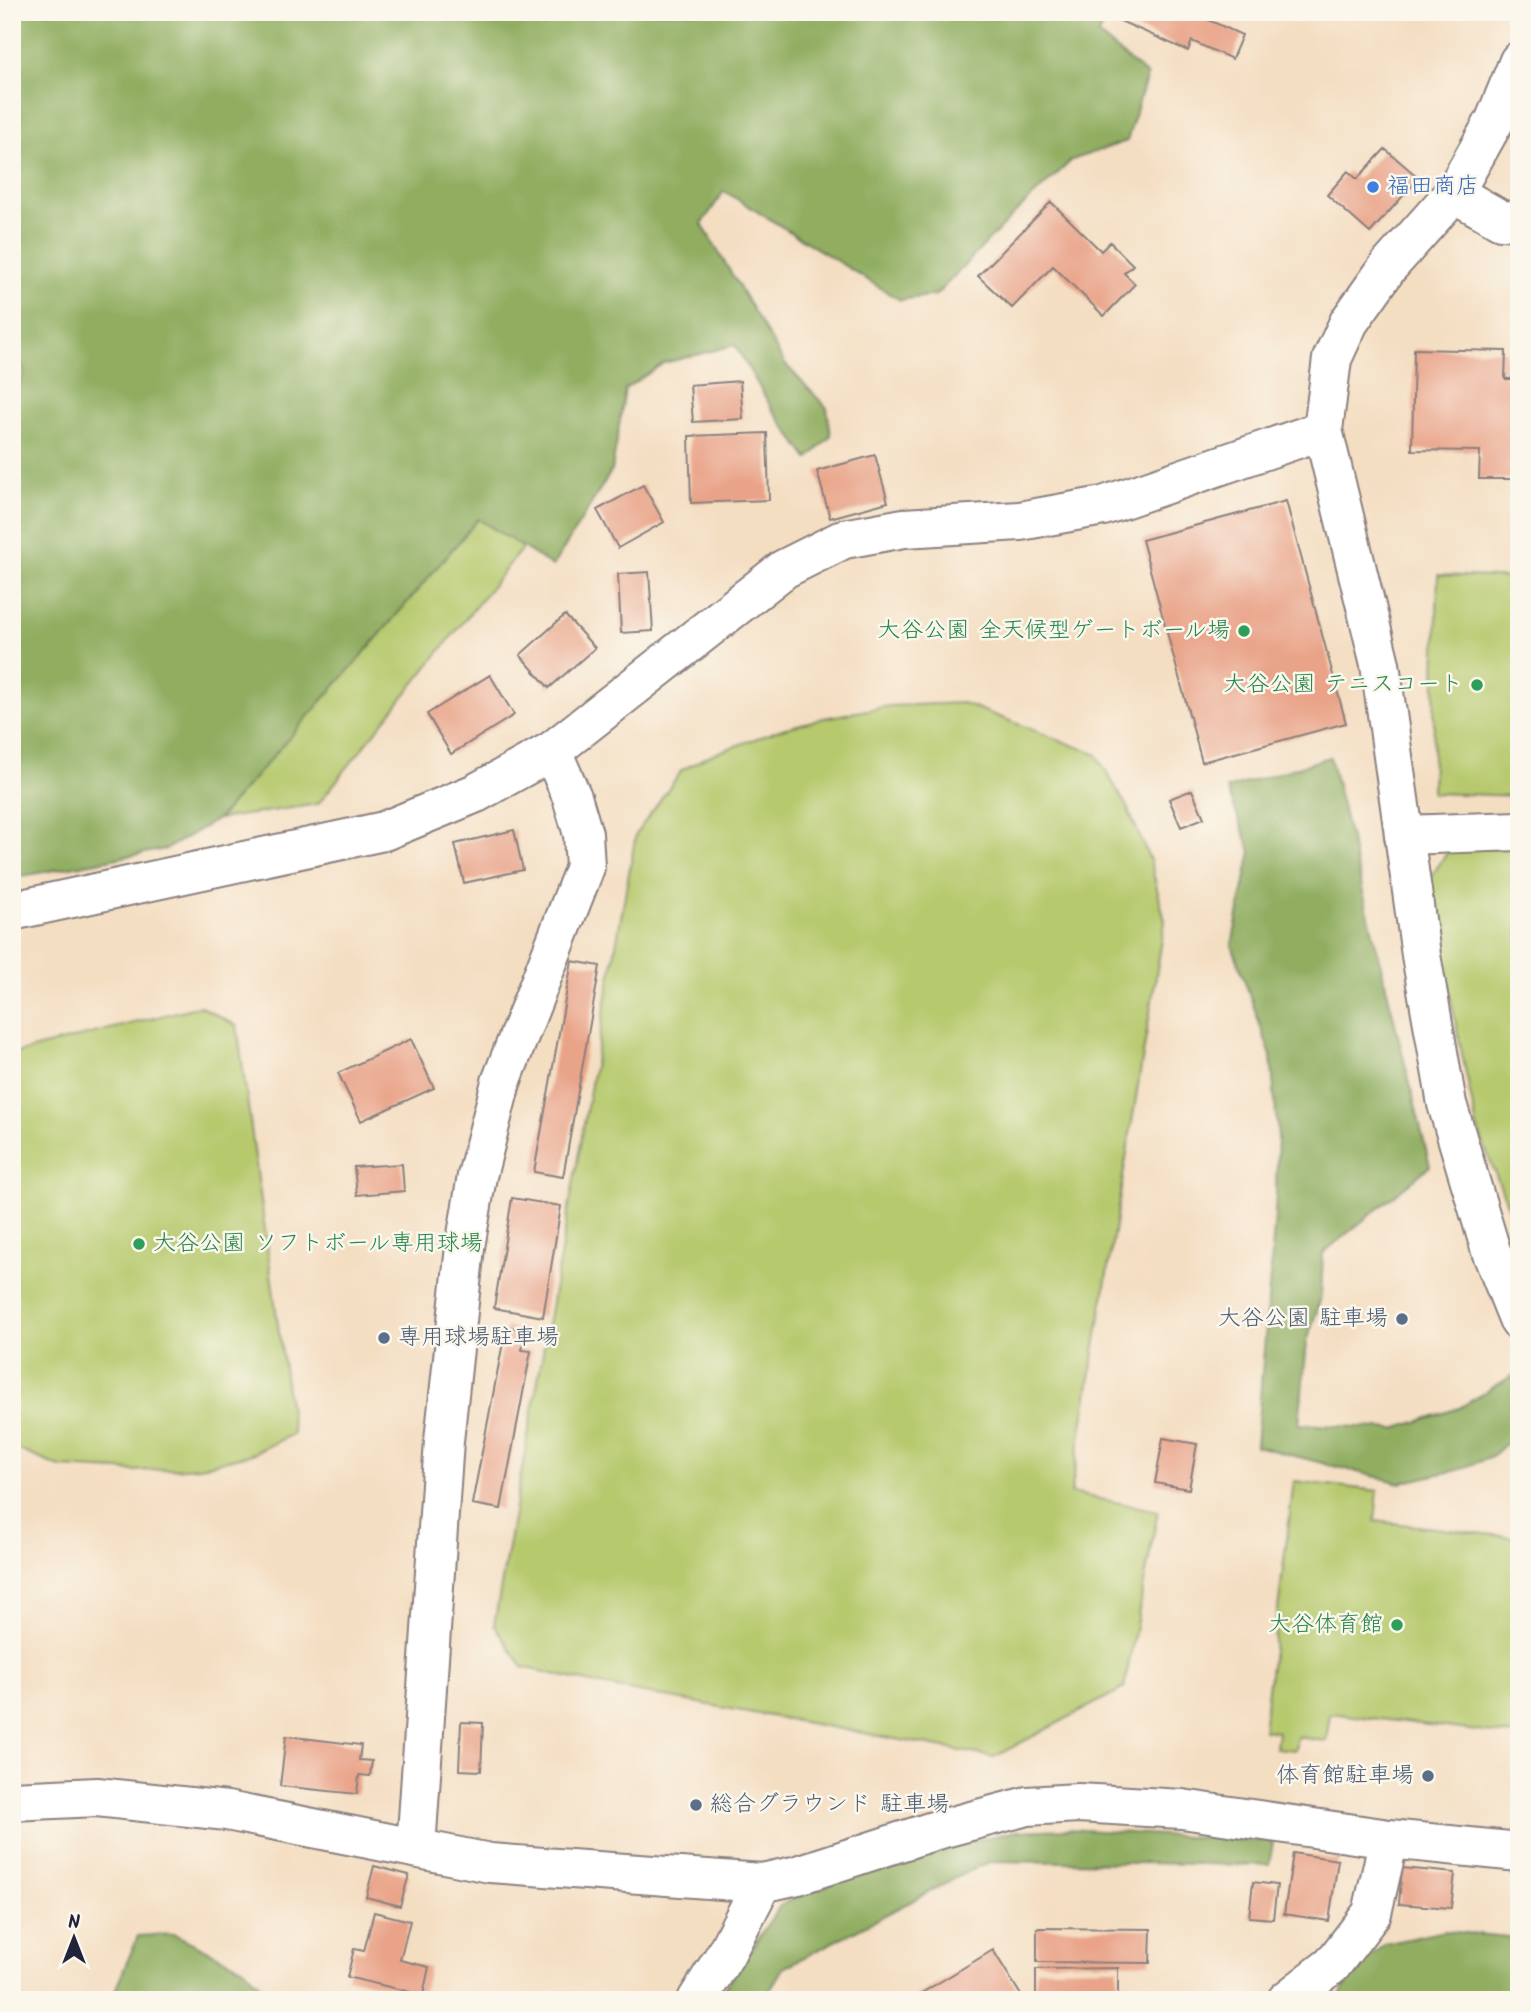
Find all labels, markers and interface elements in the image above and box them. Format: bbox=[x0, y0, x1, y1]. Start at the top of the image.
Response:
place label: 福田商店 bbox=[1387, 169, 1479, 205]
marker: 福田商店 bbox=[1365, 179, 1381, 195]
place label: 大谷公園 全天候型ゲートボール場 bbox=[877, 613, 1230, 649]
marker: 大谷公園 全天候型ゲートボール場 bbox=[1236, 623, 1252, 639]
place label: 大谷公園 テニスコート bbox=[1223, 667, 1463, 703]
marker: 大谷公園 テニスコート bbox=[1469, 677, 1485, 693]
place label: 大谷公園 ソフトボール専用球場 bbox=[153, 1226, 483, 1262]
marker: 大谷公園 ソフトボール専用球場 bbox=[131, 1236, 147, 1252]
place label: 大谷公園 駐車場 bbox=[1218, 1301, 1388, 1337]
marker: 大谷公園 駐車場 bbox=[1394, 1311, 1410, 1327]
place label: 専用球場駐車場 bbox=[398, 1320, 559, 1356]
marker: 専用球場駐車場 bbox=[376, 1330, 392, 1346]
place label: 大谷体育館 bbox=[1268, 1607, 1383, 1643]
marker: 大谷体育館 bbox=[1389, 1617, 1405, 1633]
place label: 体育館駐車場 bbox=[1276, 1758, 1414, 1794]
marker: 体育館駐車場 bbox=[1420, 1768, 1436, 1784]
place label: 総合グラウンド 駐車場 bbox=[710, 1787, 949, 1823]
marker: 総合グラウンド 駐車場 bbox=[688, 1797, 704, 1813]
north arrow bbox=[38, 1904, 108, 1974]
text: N bbox=[68, 1908, 80, 1938]

